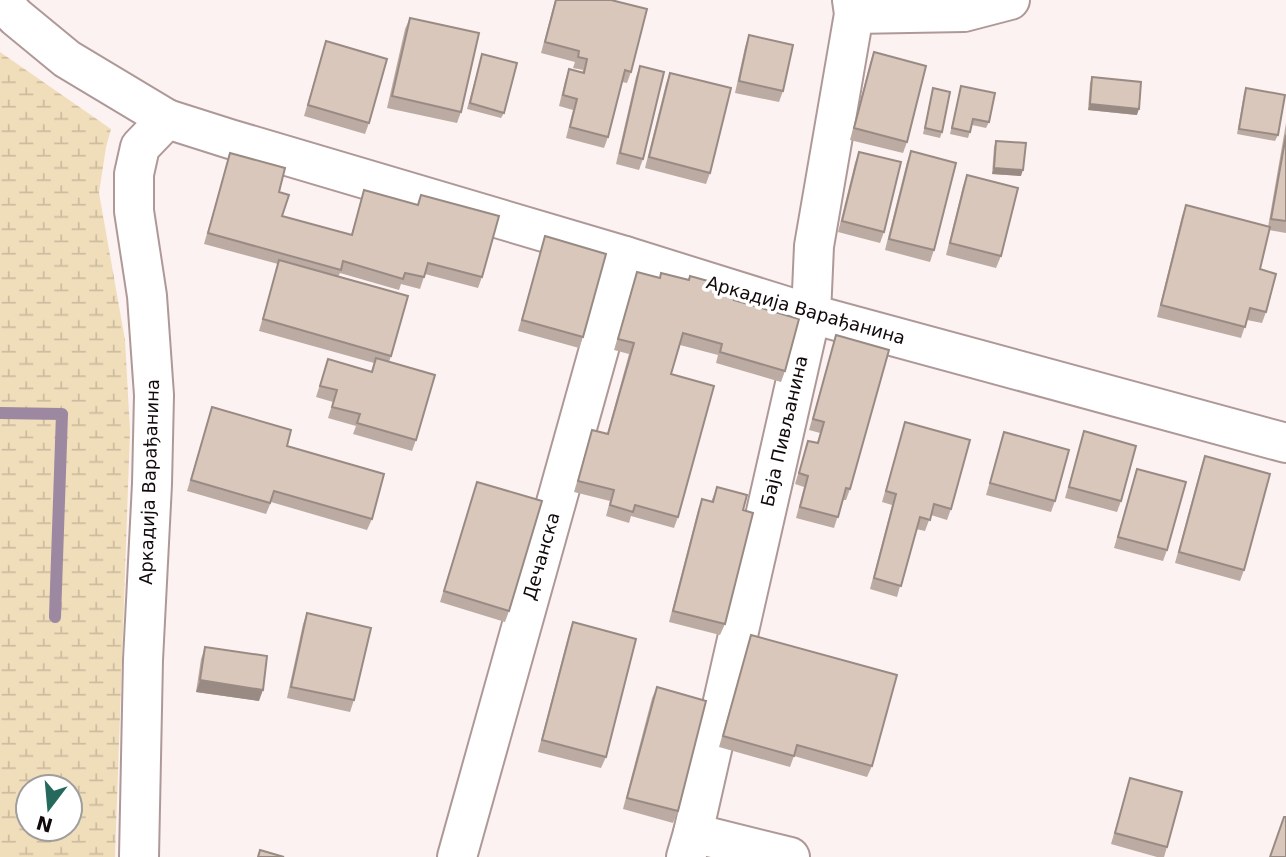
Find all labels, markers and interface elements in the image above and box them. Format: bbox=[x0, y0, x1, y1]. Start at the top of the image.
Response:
street label: Аркадија Варађанина bbox=[704, 272, 908, 348]
street label: Баја Пивљанина bbox=[756, 353, 812, 509]
street label: Аркадија Варађанина bbox=[135, 379, 163, 585]
street label: Дечанска bbox=[518, 510, 564, 602]
north arrow bbox=[14, 773, 84, 843]
text: N bbox=[34, 812, 55, 837]

